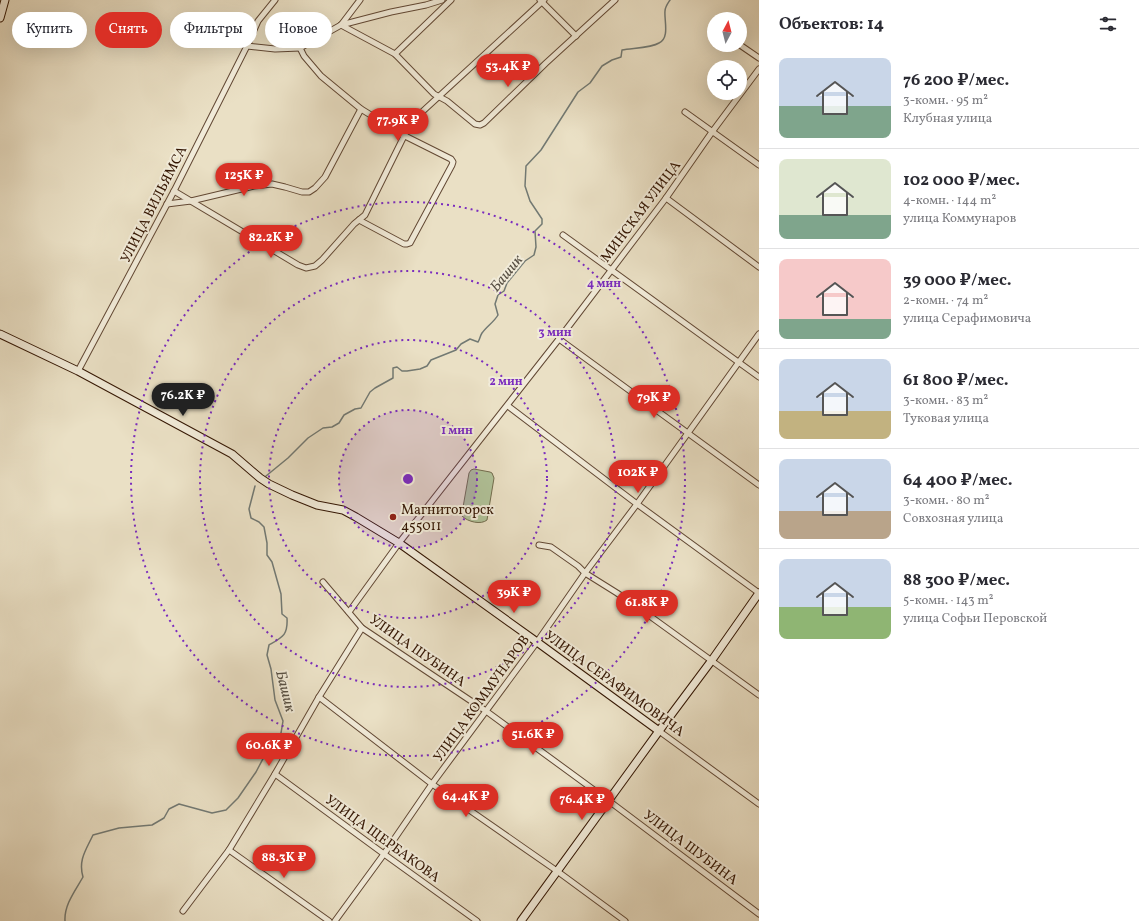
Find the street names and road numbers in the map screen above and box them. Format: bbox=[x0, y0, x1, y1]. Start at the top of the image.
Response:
street label: УЛИЦА ВИЛЬЯМСА bbox=[117, 143, 192, 267]
street label: МИНСКАЯ УЛИЦА bbox=[597, 157, 686, 267]
street label: УЛИЦА ШУБИНА bbox=[365, 611, 469, 692]
street label: УЛИЦА СЕРАФИМОВИЧА bbox=[540, 627, 688, 742]
street label: УЛИЦА КОММУНАРОВ bbox=[430, 631, 535, 766]
street label: УЛИЦА ЩЕРБАКОВА bbox=[321, 791, 444, 888]
street label: УЛИЦА ШУБИНА bbox=[639, 806, 741, 890]

